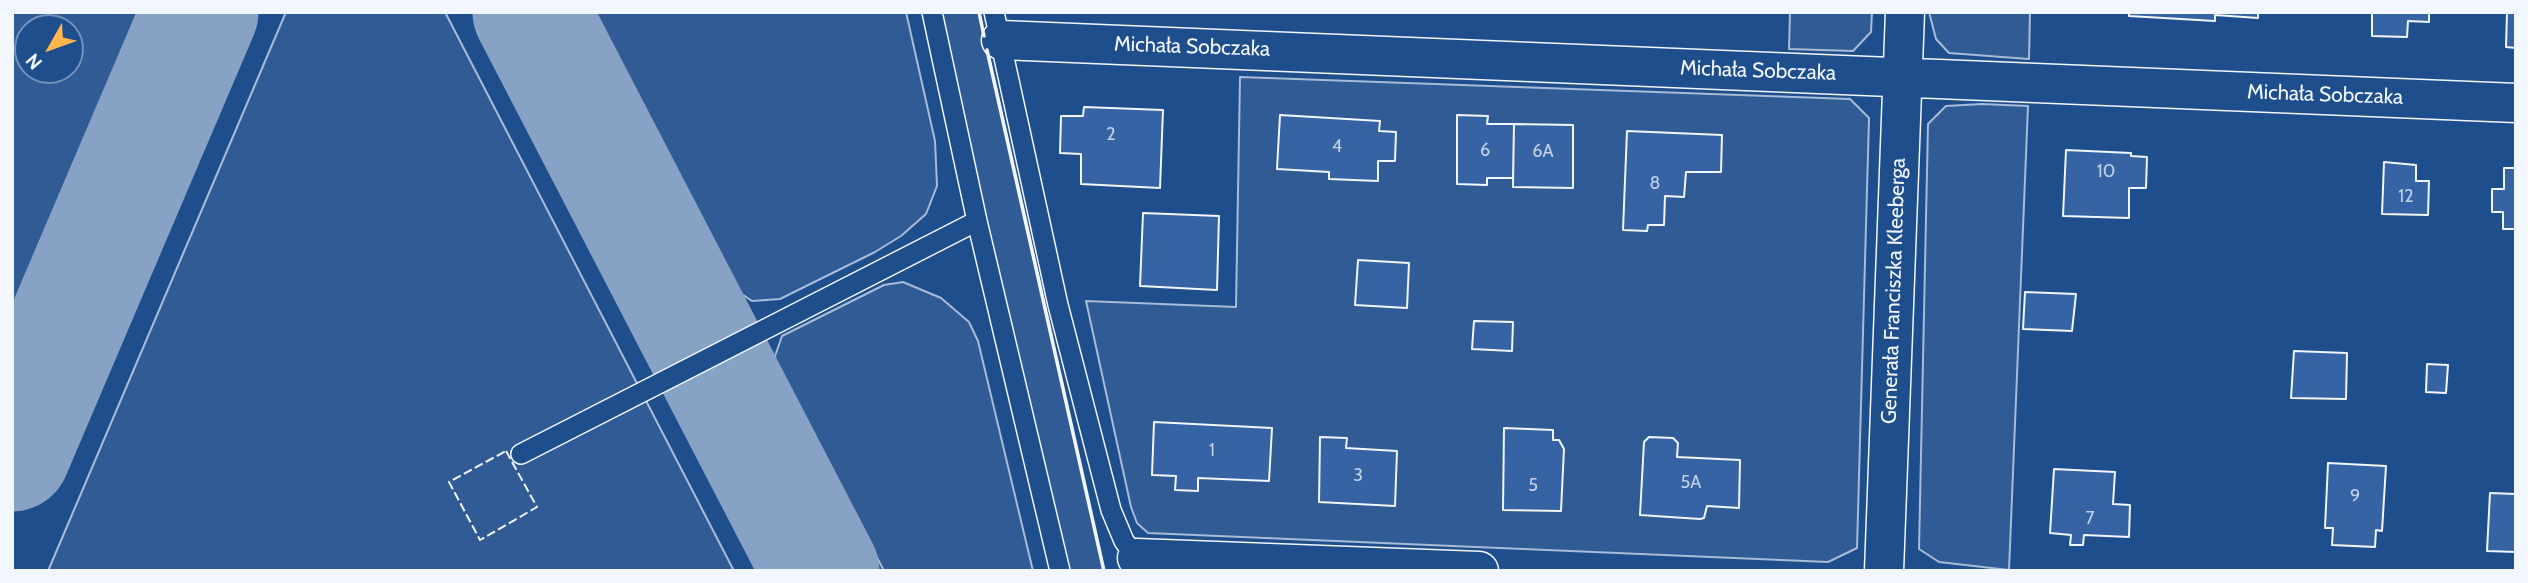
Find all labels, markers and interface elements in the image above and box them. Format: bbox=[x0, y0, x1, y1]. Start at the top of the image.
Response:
north arrow bbox=[14, 14, 84, 84]
street label: Michała Sobczaka bbox=[1113, 32, 1271, 62]
text: N bbox=[21, 49, 47, 74]
street label: Michała Sobczaka bbox=[1679, 56, 1837, 86]
street label: Michała Sobczaka bbox=[2246, 80, 2404, 110]
house number: 2 bbox=[1106, 124, 1116, 146]
house number: 4 bbox=[1332, 136, 1342, 158]
house number: 6 bbox=[1480, 140, 1490, 162]
house number: 6A bbox=[1532, 141, 1554, 163]
street label: Generała Franciszka Kleeberga bbox=[1877, 157, 1911, 425]
house number: 10 bbox=[2097, 161, 2115, 183]
house number: 8 bbox=[1650, 173, 1660, 195]
house number: 12 bbox=[2398, 186, 2414, 208]
house number: 1 bbox=[1209, 440, 1215, 462]
house number: 3 bbox=[1353, 465, 1363, 487]
house number: 5A bbox=[1681, 472, 1701, 494]
house number: 5 bbox=[1528, 475, 1538, 497]
house number: 9 bbox=[2350, 486, 2360, 508]
house number: 7 bbox=[2085, 508, 2095, 530]

